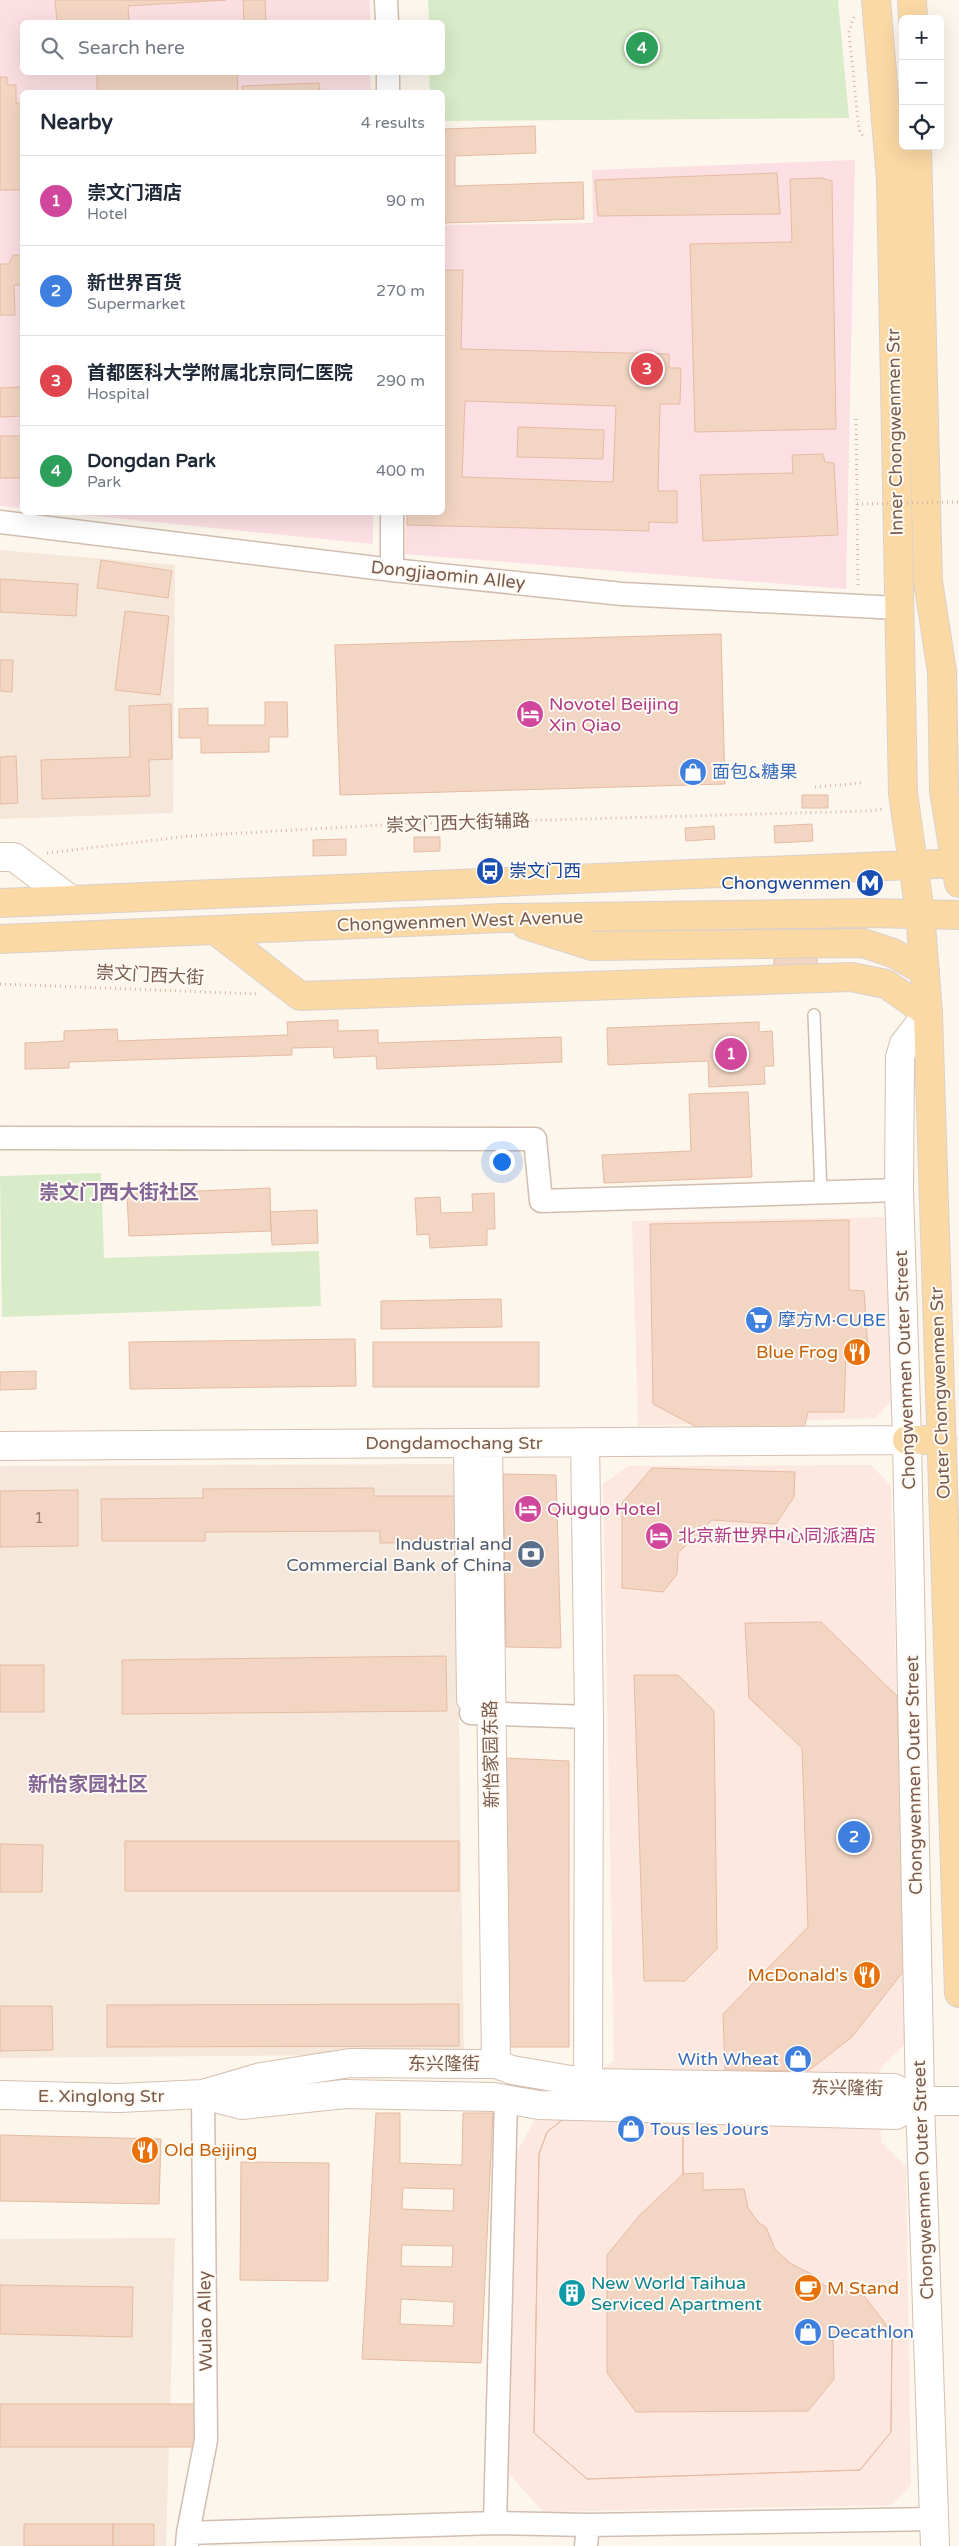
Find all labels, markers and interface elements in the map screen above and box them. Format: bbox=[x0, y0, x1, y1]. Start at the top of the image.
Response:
map controls bbox=[899, 15, 944, 150]
button: + bbox=[899, 15, 944, 60]
search box bbox=[20, 20, 445, 75]
pin: 4 bbox=[626, 29, 658, 67]
icon: search bbox=[38, 34, 66, 62]
text: Search here bbox=[78, 37, 185, 59]
button: − bbox=[899, 60, 944, 105]
button: locate bbox=[899, 105, 944, 150]
text: Nearby bbox=[40, 110, 113, 135]
text: 4 results bbox=[361, 113, 425, 133]
text: 崇文门酒店 bbox=[87, 182, 182, 204]
text: 1 bbox=[51, 191, 61, 211]
text: 90 m bbox=[386, 191, 425, 211]
text: Hotel bbox=[87, 204, 128, 224]
text: 新世界百货 bbox=[87, 272, 182, 294]
text: 2 bbox=[51, 281, 61, 301]
text: 270 m bbox=[376, 281, 425, 301]
text: Supermarket bbox=[87, 294, 185, 314]
street label: Inner Chongwenmen Str bbox=[882, 328, 908, 536]
pin: 3 bbox=[631, 350, 663, 388]
text: 首都医科大学附属北京同仁医院 bbox=[87, 362, 353, 384]
text: 3 bbox=[51, 371, 61, 391]
text: 290 m bbox=[376, 371, 425, 391]
text: Hospital bbox=[87, 384, 149, 404]
text: Dongdan Park bbox=[87, 450, 216, 472]
text: 4 bbox=[51, 461, 61, 481]
text: 400 m bbox=[376, 461, 425, 481]
text: Park bbox=[87, 472, 121, 492]
street label: Dongjiaomin Alley bbox=[370, 556, 527, 594]
place label: Novotel Beijing Xin Qiao bbox=[549, 693, 679, 736]
hotel icon: Novotel Beijing Xin Qiao bbox=[515, 699, 545, 729]
shop icon: 面包&糖果 bbox=[678, 757, 708, 787]
place label: 面包&糖果 bbox=[712, 761, 797, 783]
street label: 崇文门西大街辅路 bbox=[386, 809, 530, 837]
bus stop icon: 崇文门西 bbox=[475, 856, 505, 886]
place label: 崇文门西 bbox=[509, 860, 581, 882]
metro station icon: Chongwenmen bbox=[855, 868, 885, 898]
place label: Chongwenmen bbox=[721, 872, 851, 894]
street label: Chongwenmen West Avenue bbox=[336, 906, 584, 936]
street label: 崇文门西大街 bbox=[95, 961, 205, 989]
pin: 1 bbox=[715, 1035, 747, 1073]
your location bbox=[489, 1149, 515, 1175]
district label: 崇文门西大街社区 bbox=[39, 1181, 199, 1205]
street label: Chongwenmen Outer Street bbox=[890, 1250, 920, 1490]
street label: Outer Chongwenmen Str bbox=[925, 1286, 955, 1500]
supermarket icon: 摩方M·CUBE bbox=[744, 1305, 774, 1335]
place label: 摩方M·CUBE bbox=[778, 1309, 886, 1331]
restaurant icon: Blue Frog bbox=[842, 1337, 872, 1367]
place label: Blue Frog bbox=[756, 1341, 838, 1363]
street label: Dongdamochang Str bbox=[365, 1432, 543, 1454]
hotel icon: Qiuguo Hotel bbox=[513, 1494, 543, 1524]
place label: Qiuguo Hotel bbox=[547, 1498, 660, 1520]
house number: 1 bbox=[34, 1509, 44, 1527]
hotel icon: 北京新世界中心同派酒店 bbox=[644, 1521, 674, 1551]
place label: 北京新世界中心同派酒店 bbox=[678, 1525, 876, 1547]
place label: Industrial and Commercial Bank of China bbox=[286, 1533, 512, 1576]
bank icon: Industrial and Commercial Bank of China bbox=[516, 1539, 546, 1569]
street label: Chongwenmen Outer Street bbox=[901, 1655, 927, 1895]
street label: 新怡家园东路 bbox=[479, 1700, 503, 1808]
district label: 新怡家园社区 bbox=[28, 1773, 148, 1797]
pin: 2 bbox=[838, 1818, 870, 1856]
restaurant icon: McDonald's bbox=[852, 1960, 882, 1990]
place label: McDonald's bbox=[748, 1964, 848, 1986]
shop icon: With Wheat bbox=[783, 2044, 813, 2074]
place label: With Wheat bbox=[678, 2048, 779, 2070]
street label: 东兴隆街 bbox=[408, 2053, 480, 2075]
street label: Chongwenmen Outer Street bbox=[908, 2060, 938, 2300]
street label: 东兴隆街 bbox=[811, 2076, 883, 2100]
street label: E. Xinglong Str bbox=[38, 2085, 164, 2107]
shop icon: Tous les Jours bbox=[616, 2114, 646, 2144]
place label: Tous les Jours bbox=[650, 2118, 769, 2140]
restaurant icon: Old Beijing bbox=[130, 2135, 160, 2165]
place label: Old Beijing bbox=[164, 2139, 257, 2161]
street label: Wulao Alley bbox=[193, 2270, 217, 2372]
place label: New World Taihua Serviced Apartment bbox=[591, 2272, 762, 2315]
cafe icon: M Stand bbox=[793, 2273, 823, 2303]
place label: M Stand bbox=[827, 2277, 899, 2299]
building icon: New World Taihua Serviced Apartment bbox=[557, 2278, 587, 2308]
shop icon: Decathlon bbox=[793, 2317, 823, 2347]
place label: Decathlon bbox=[827, 2321, 914, 2343]

